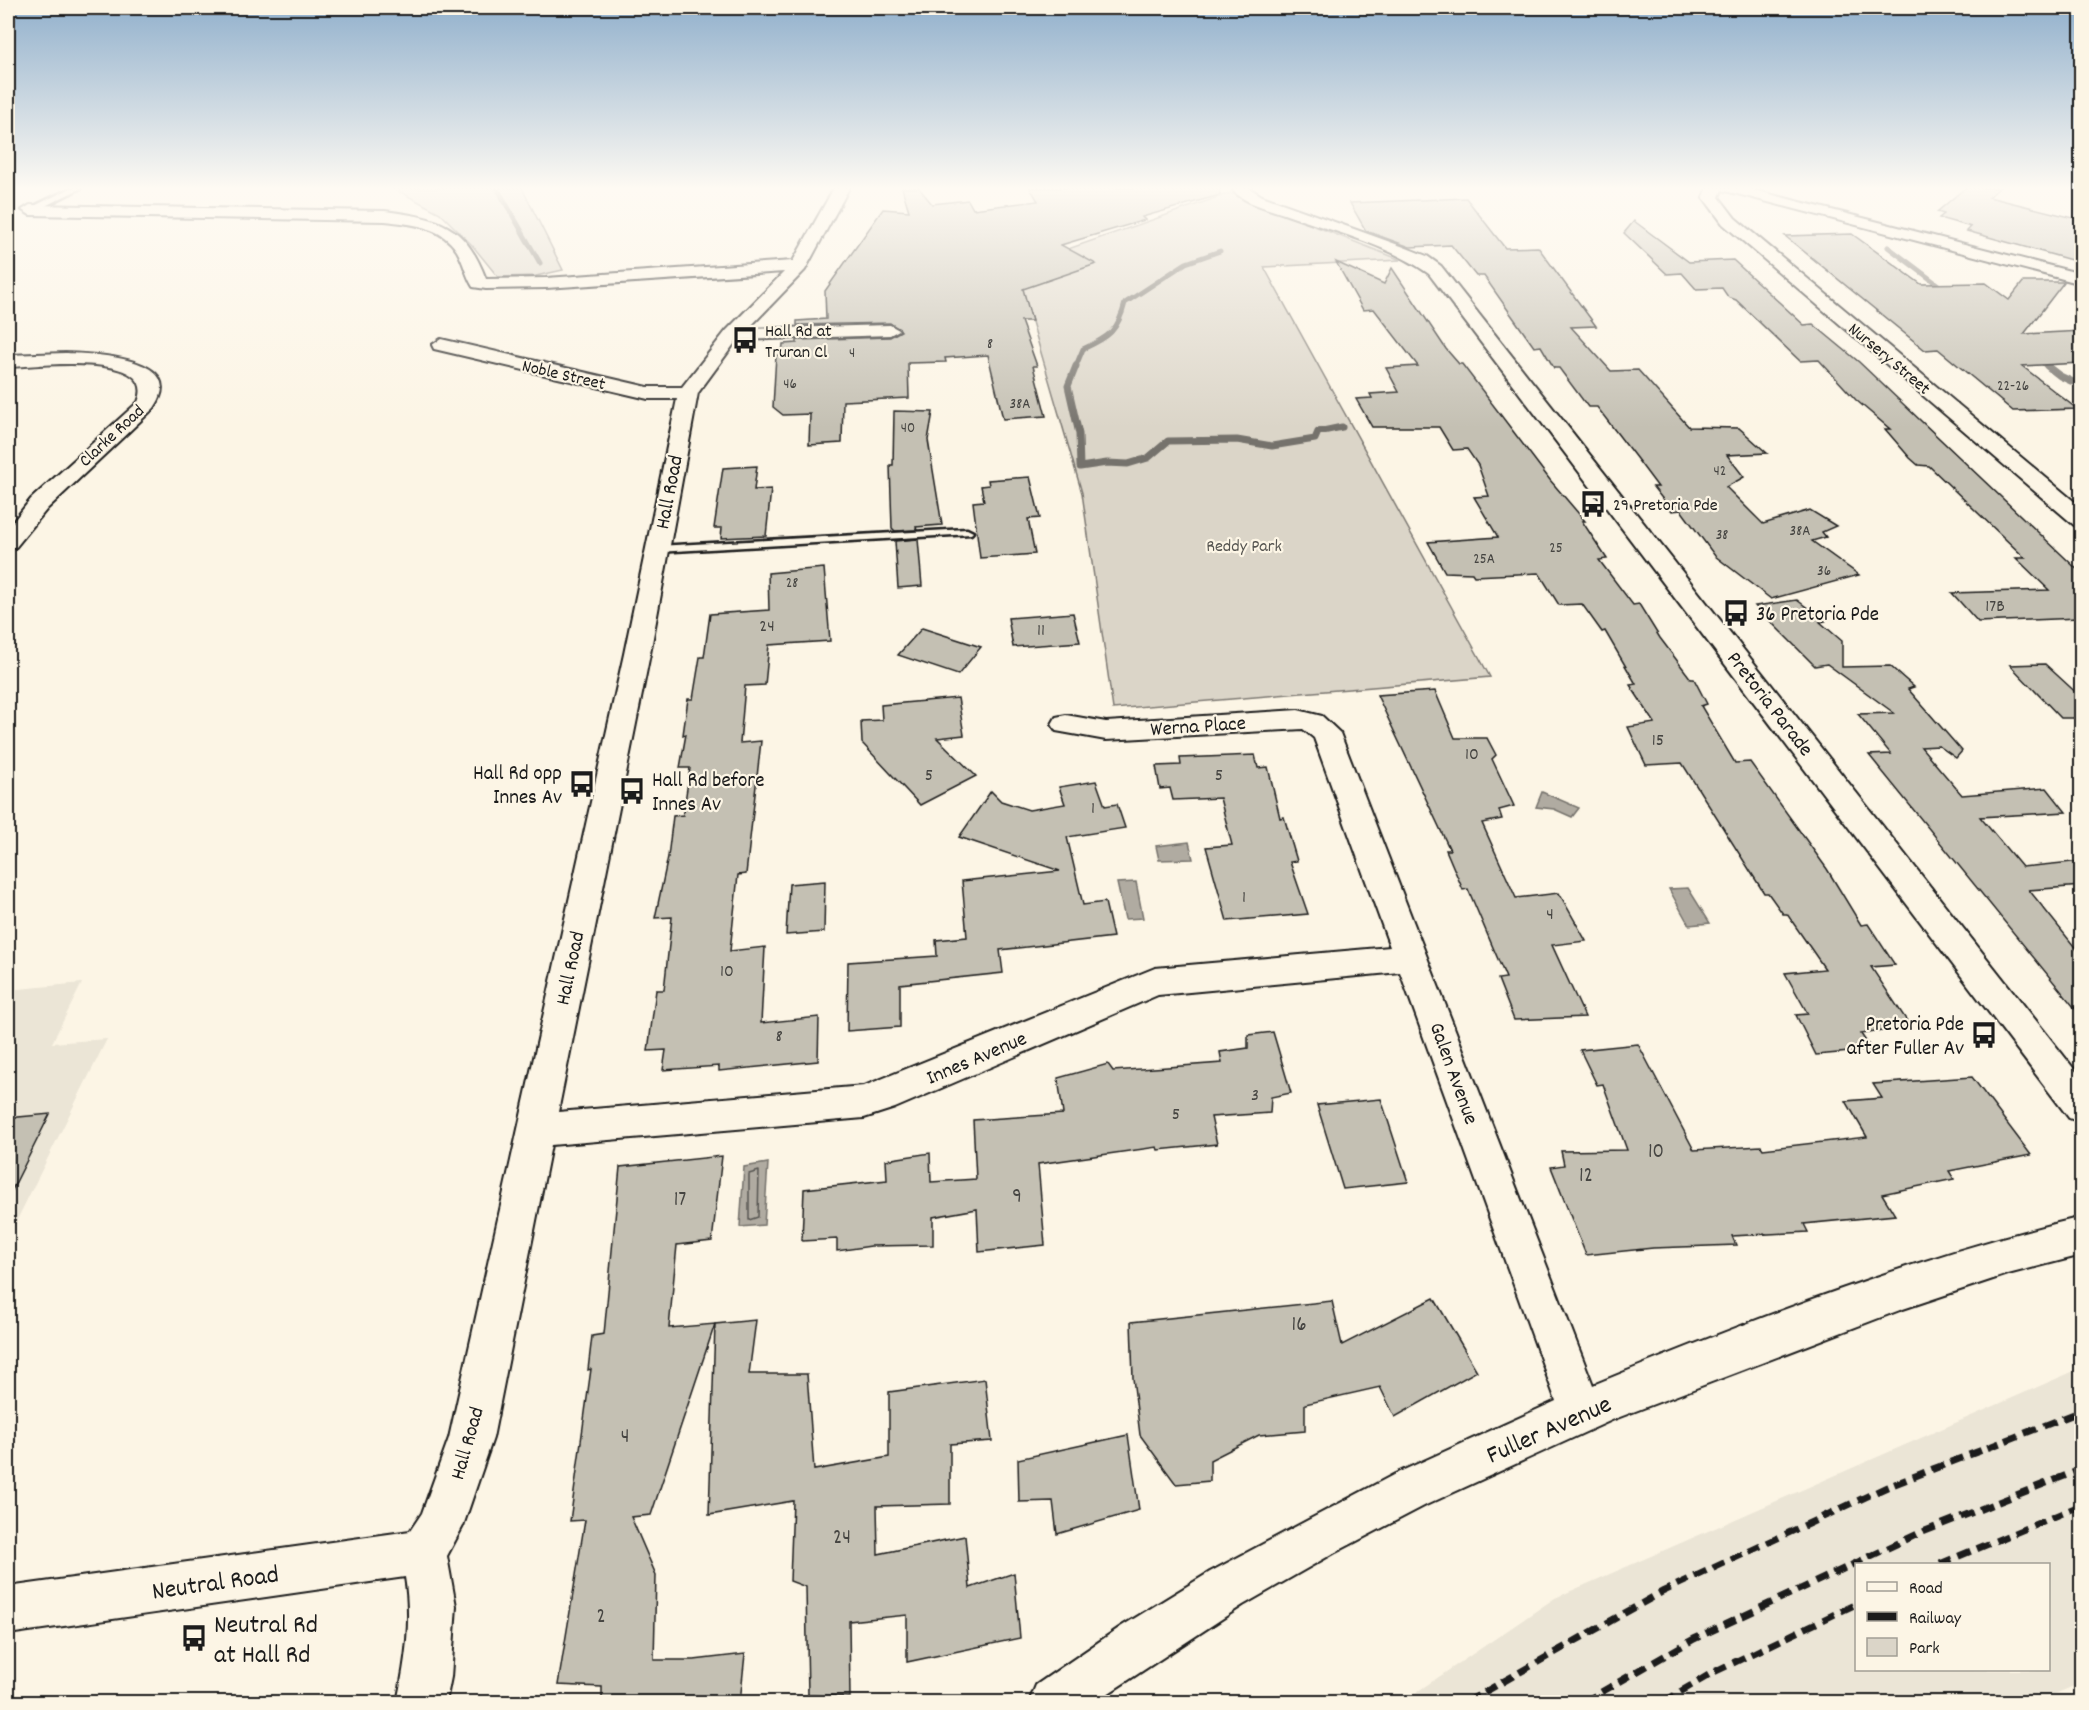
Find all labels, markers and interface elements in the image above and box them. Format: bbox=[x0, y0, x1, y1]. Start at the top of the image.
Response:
street label: Nursery Street bbox=[1842, 318, 1935, 402]
place label: Hall Rd at Truran Cl bbox=[765, 320, 832, 366]
bus stop icon: Hall Rd at Truran Cl bbox=[730, 325, 760, 355]
house number: 8 bbox=[987, 334, 993, 356]
house number: 4 bbox=[849, 343, 855, 365]
street label: Noble Street bbox=[519, 355, 608, 398]
house number: 46 bbox=[783, 374, 797, 396]
house number: 22-26 bbox=[1997, 376, 2029, 398]
house number: 38A bbox=[1010, 394, 1030, 416]
street label: Clarke Road bbox=[74, 400, 151, 474]
house number: 40 bbox=[901, 418, 915, 440]
street label: Hall Road bbox=[649, 453, 693, 532]
house number: 42 bbox=[1714, 461, 1726, 483]
bus stop icon: 29 Pretoria Pde bbox=[1578, 489, 1608, 519]
place label: 29 Pretoria Pde bbox=[1613, 494, 1718, 519]
house number: 38A bbox=[1790, 521, 1810, 543]
house number: 38 bbox=[1716, 525, 1728, 547]
park label: Reddy Park bbox=[1206, 535, 1282, 560]
house number: 25 bbox=[1549, 538, 1563, 560]
house number: 25A bbox=[1473, 549, 1495, 571]
house number: 36 bbox=[1817, 561, 1831, 583]
house number: 28 bbox=[786, 573, 798, 595]
house number: 17B bbox=[1985, 595, 2005, 620]
bus stop icon: 36 Pretoria Pde bbox=[1721, 598, 1751, 628]
place label: 36 Pretoria Pde bbox=[1756, 601, 1879, 631]
house number: 24 bbox=[759, 615, 775, 640]
house number: 11 bbox=[1037, 619, 1045, 644]
street label: Pretoria Parade bbox=[1718, 646, 1819, 764]
street label: Werna Place bbox=[1150, 710, 1247, 746]
house number: 15 bbox=[1652, 729, 1664, 754]
house number: 10 bbox=[1465, 743, 1479, 768]
place label: Hall Rd opp Innes Av bbox=[473, 760, 562, 814]
house number: 5 bbox=[925, 764, 933, 789]
house number: 5 bbox=[1215, 764, 1223, 789]
place label: Hall Rd before Innes Av bbox=[652, 767, 764, 821]
bus stop icon: Hall Rd opp Innes Av bbox=[567, 769, 597, 799]
bus stop icon: Hall Rd before Innes Av bbox=[617, 776, 647, 806]
house number: 1 bbox=[1091, 797, 1095, 822]
house number: 1 bbox=[1242, 886, 1246, 911]
house number: 4 bbox=[1546, 903, 1554, 928]
street label: Hall Road bbox=[549, 929, 594, 1008]
house number: 10 bbox=[720, 960, 734, 985]
place label: Pretoria Pde after Fuller Av bbox=[1847, 1011, 1964, 1065]
street label: Galen Avenue bbox=[1420, 1019, 1485, 1129]
bus stop icon: Pretoria Pde after Fuller Av bbox=[1969, 1020, 1999, 1050]
house number: 8 bbox=[775, 1025, 783, 1050]
street label: Innes Avenue bbox=[922, 1025, 1032, 1094]
house number: 3 bbox=[1251, 1084, 1259, 1109]
house number: 5 bbox=[1172, 1103, 1180, 1128]
house number: 10 bbox=[1648, 1138, 1664, 1168]
house number: 12 bbox=[1579, 1162, 1593, 1192]
house number: 9 bbox=[1012, 1183, 1022, 1213]
house number: 17 bbox=[674, 1186, 686, 1216]
house number: 16 bbox=[1292, 1311, 1306, 1341]
street label: Fuller Avenue bbox=[1481, 1387, 1618, 1475]
street label: Hall Road bbox=[444, 1404, 494, 1484]
house number: 4 bbox=[621, 1423, 629, 1453]
house number: 24 bbox=[833, 1524, 851, 1554]
street label: Neutral Road bbox=[150, 1557, 281, 1612]
legend bbox=[1855, 1563, 2050, 1671]
text: Road bbox=[1909, 1577, 1943, 1602]
house number: 2 bbox=[596, 1603, 606, 1633]
text: Railway bbox=[1909, 1607, 1962, 1632]
place label: Neutral Rd at Hall Rd bbox=[214, 1608, 318, 1675]
bus stop icon: Neutral Rd at Hall Rd bbox=[179, 1623, 209, 1653]
text: Park bbox=[1909, 1637, 1940, 1662]

